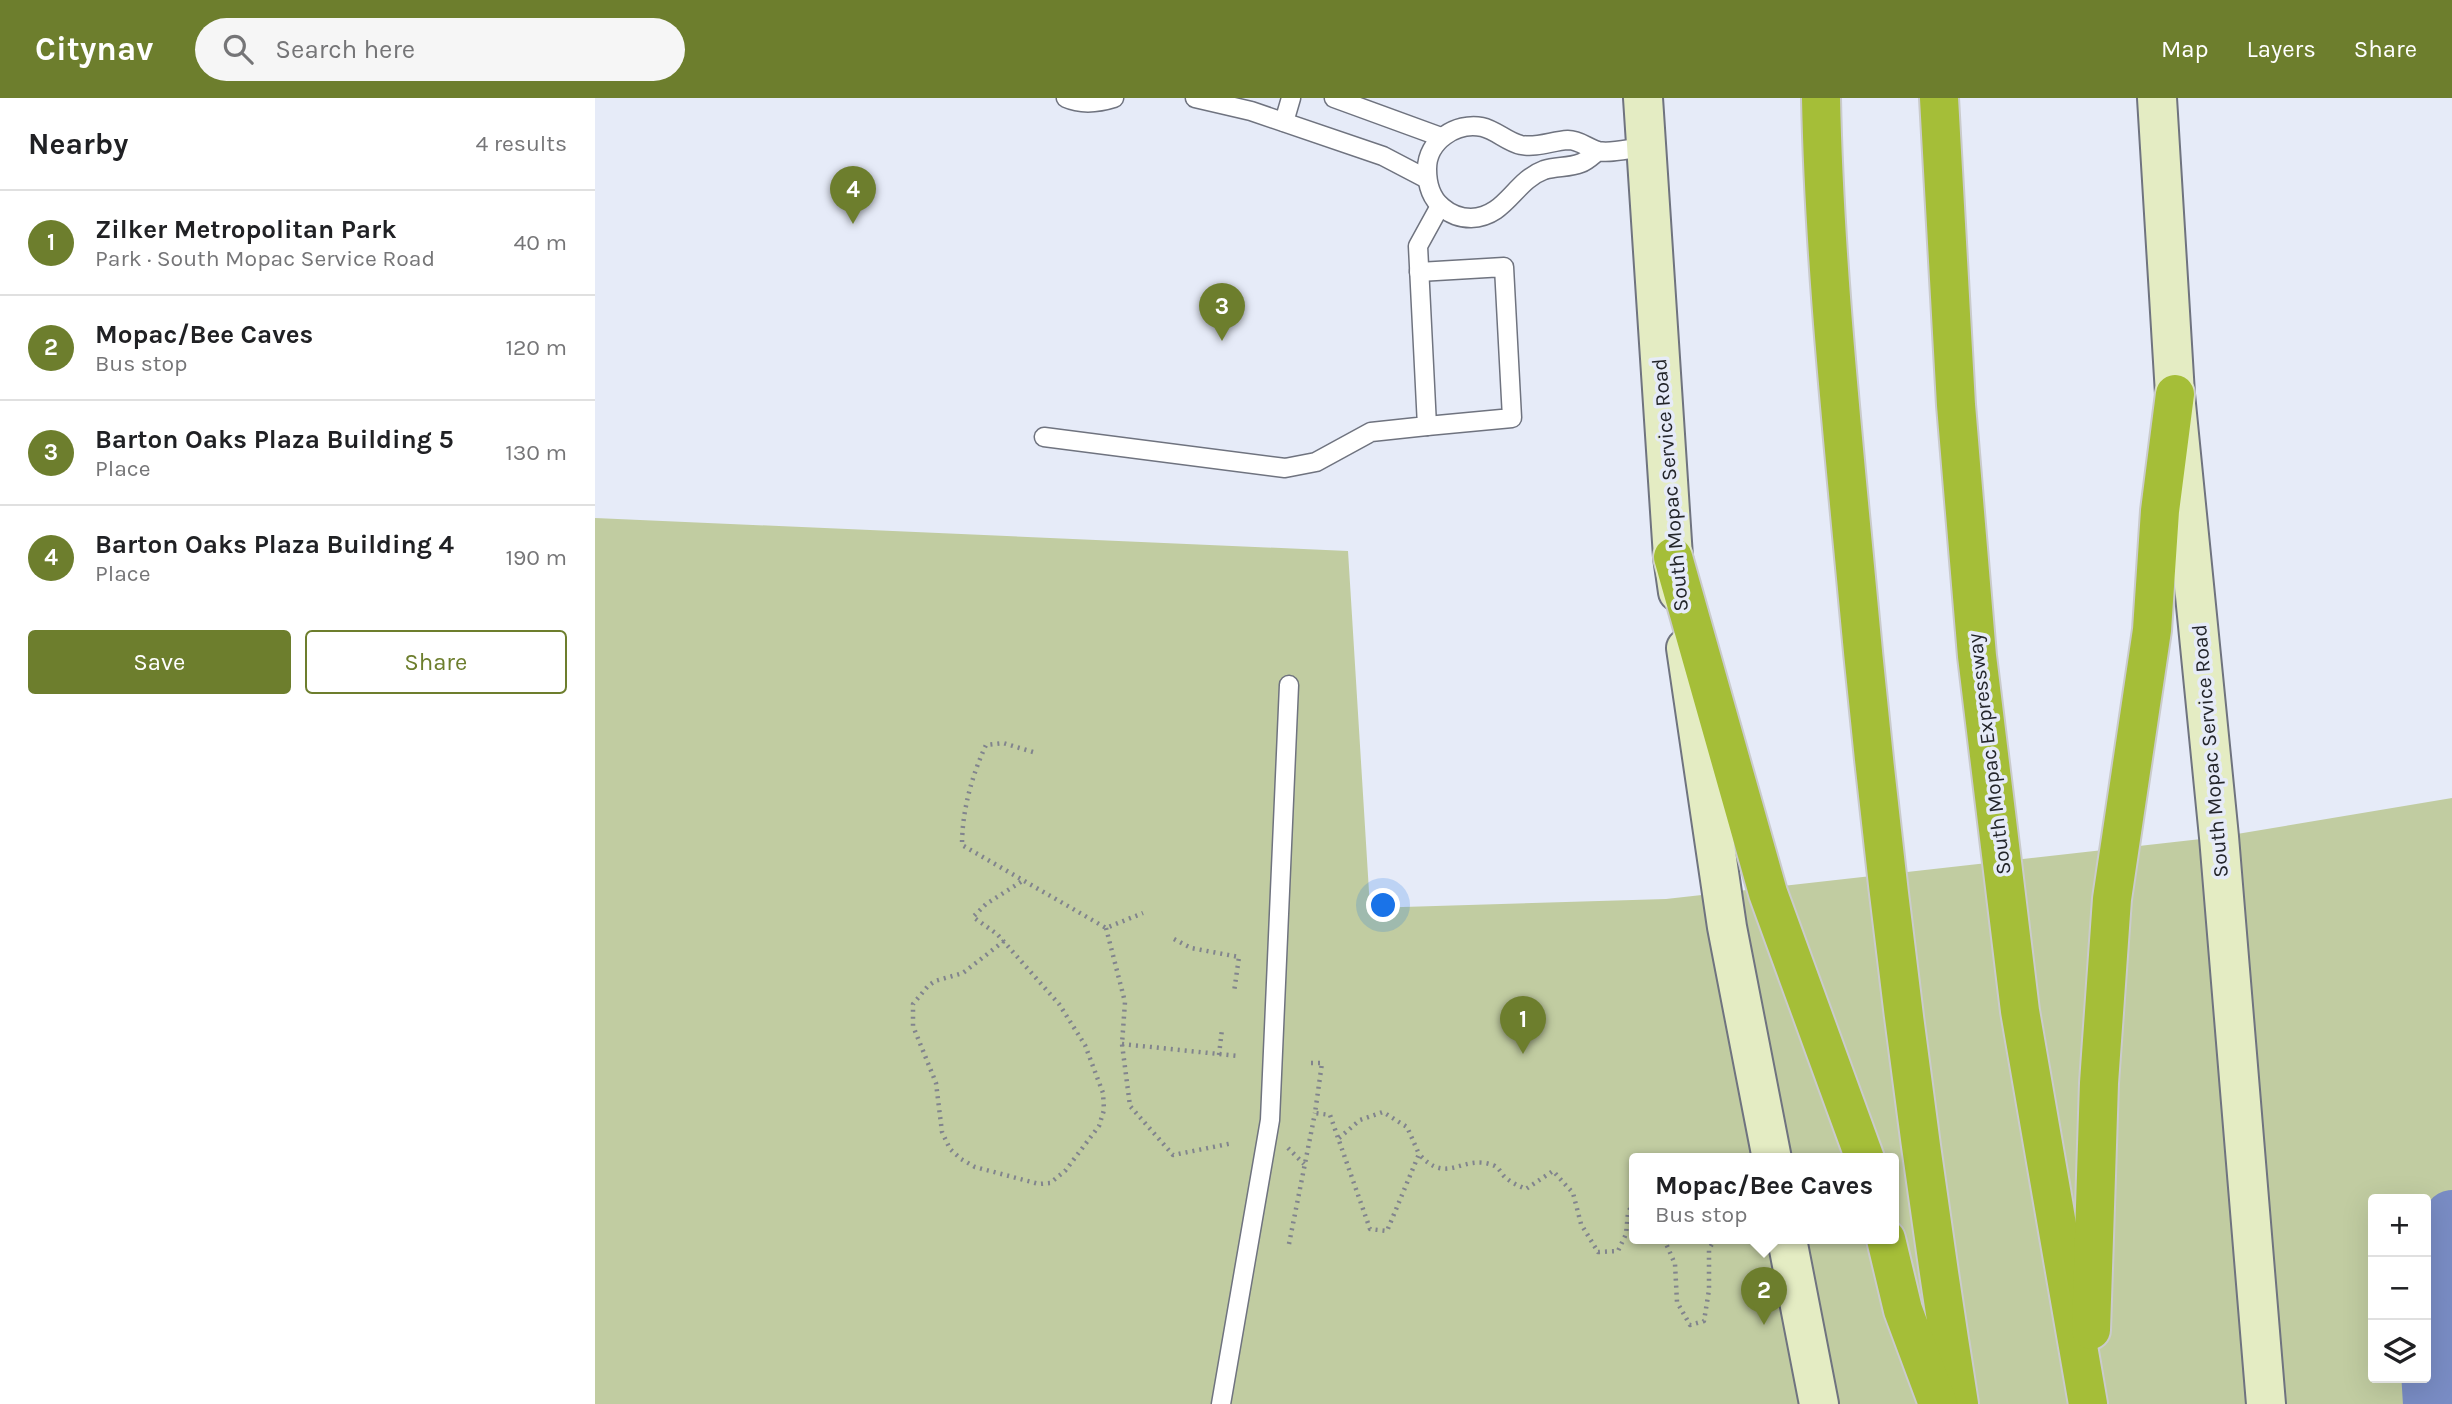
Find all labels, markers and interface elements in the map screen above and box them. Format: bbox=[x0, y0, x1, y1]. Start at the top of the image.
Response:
search box bbox=[195, 18, 685, 81]
text: Citynav bbox=[35, 30, 153, 68]
icon: search bbox=[219, 30, 257, 68]
text: Search here bbox=[275, 34, 415, 65]
text: Map bbox=[2161, 35, 2209, 63]
text: Layers bbox=[2247, 35, 2316, 63]
text: Share bbox=[2354, 35, 2417, 63]
text: Nearby bbox=[28, 126, 128, 162]
text: 4 results bbox=[475, 130, 567, 157]
pin: 4 bbox=[830, 166, 876, 224]
text: Zilker Metropolitan Park bbox=[95, 214, 397, 245]
text: 1 bbox=[47, 229, 55, 256]
text: 40 m bbox=[514, 229, 567, 256]
text: Park · South Mopac Service Road bbox=[95, 245, 435, 272]
pin: 3 bbox=[1199, 283, 1245, 341]
text: Mopac/Bee Caves bbox=[95, 319, 313, 350]
text: 2 bbox=[44, 334, 58, 361]
text: 120 m bbox=[505, 334, 567, 361]
text: Bus stop bbox=[95, 350, 188, 377]
street label: South Mopac Service Road bbox=[1647, 357, 1693, 613]
text: Barton Oaks Plaza Building 5 bbox=[95, 424, 454, 455]
text: 3 bbox=[44, 439, 58, 466]
text: 130 m bbox=[505, 439, 567, 466]
text: Place bbox=[95, 455, 151, 482]
text: Barton Oaks Plaza Building 4 bbox=[95, 529, 454, 560]
text: 4 bbox=[44, 544, 58, 571]
text: 190 m bbox=[505, 544, 567, 571]
text: Place bbox=[95, 560, 151, 587]
street label: South Mopac Service Road bbox=[2187, 623, 2233, 879]
button: Save bbox=[28, 630, 291, 694]
button: Share bbox=[305, 630, 567, 694]
street label: South Mopac Expressway bbox=[1962, 632, 2016, 876]
your location bbox=[1366, 888, 1400, 922]
pin: 1 bbox=[1500, 996, 1546, 1054]
popup bbox=[1629, 1153, 1899, 1244]
text: Mopac/Bee Caves bbox=[1655, 1170, 1873, 1201]
map controls bbox=[2368, 1194, 2431, 1383]
button: + bbox=[2368, 1194, 2431, 1257]
text: Bus stop bbox=[1655, 1201, 1747, 1228]
button: − bbox=[2368, 1257, 2431, 1320]
pin: 2 bbox=[1741, 1267, 1787, 1325]
button: layers bbox=[2368, 1320, 2431, 1383]

